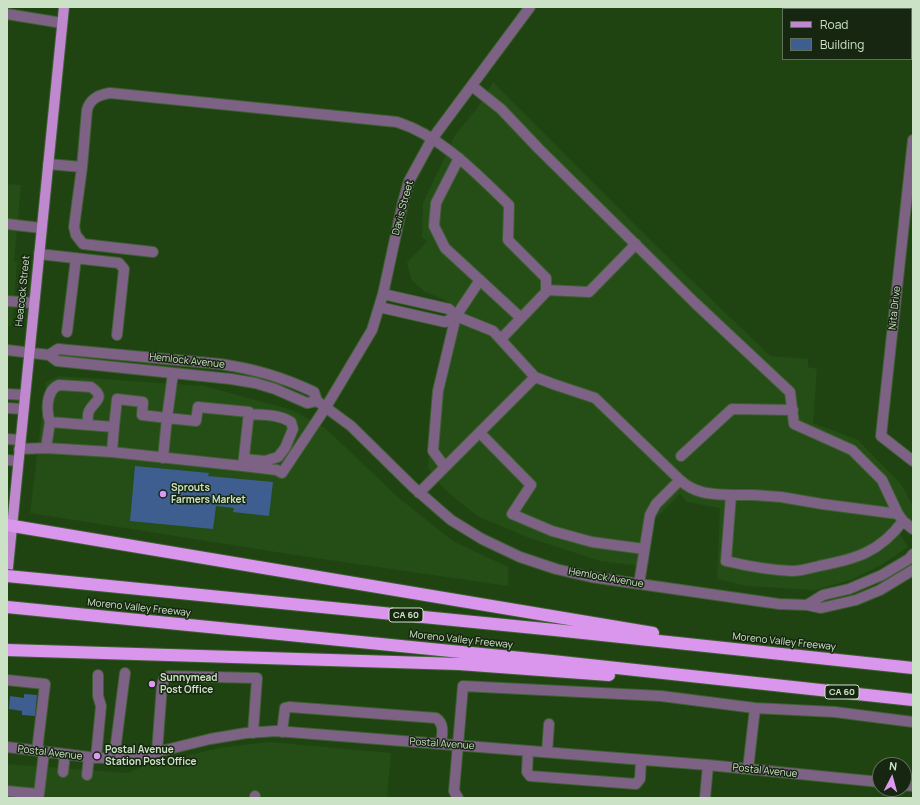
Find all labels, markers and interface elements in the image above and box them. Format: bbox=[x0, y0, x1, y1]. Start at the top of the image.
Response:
legend bbox=[782, 8, 912, 60]
text: Road bbox=[820, 16, 848, 33]
text: Building bbox=[820, 36, 864, 53]
street label: Davis Street bbox=[390, 179, 416, 237]
street label: Heacock Street bbox=[13, 255, 33, 327]
street label: Nita Drive bbox=[887, 285, 903, 331]
street label: Hemlock Avenue bbox=[149, 351, 225, 371]
place label: Sprouts Farmers Market bbox=[171, 482, 246, 506]
marker: Sprouts Farmers Market bbox=[158, 489, 168, 499]
street label: Hemlock Avenue bbox=[568, 565, 644, 591]
street label: Moreno Valley Freeway bbox=[87, 597, 191, 619]
road number: CA 60 bbox=[389, 608, 423, 622]
street label: Moreno Valley Freeway bbox=[409, 629, 513, 651]
street label: Moreno Valley Freeway bbox=[732, 631, 836, 653]
place label: Sunnymead Post Office bbox=[160, 672, 217, 696]
marker: Sunnymead Post Office bbox=[147, 679, 157, 689]
road number: CA 60 bbox=[825, 685, 859, 699]
street label: Postal Avenue bbox=[409, 736, 475, 752]
street label: Postal Avenue bbox=[17, 743, 83, 763]
place label: Postal Avenue Station Post Office bbox=[105, 744, 197, 768]
marker: Postal Avenue Station Post Office bbox=[92, 751, 102, 761]
north arrow bbox=[872, 757, 912, 797]
text: N bbox=[888, 758, 898, 773]
street label: Postal Avenue bbox=[732, 762, 798, 780]

